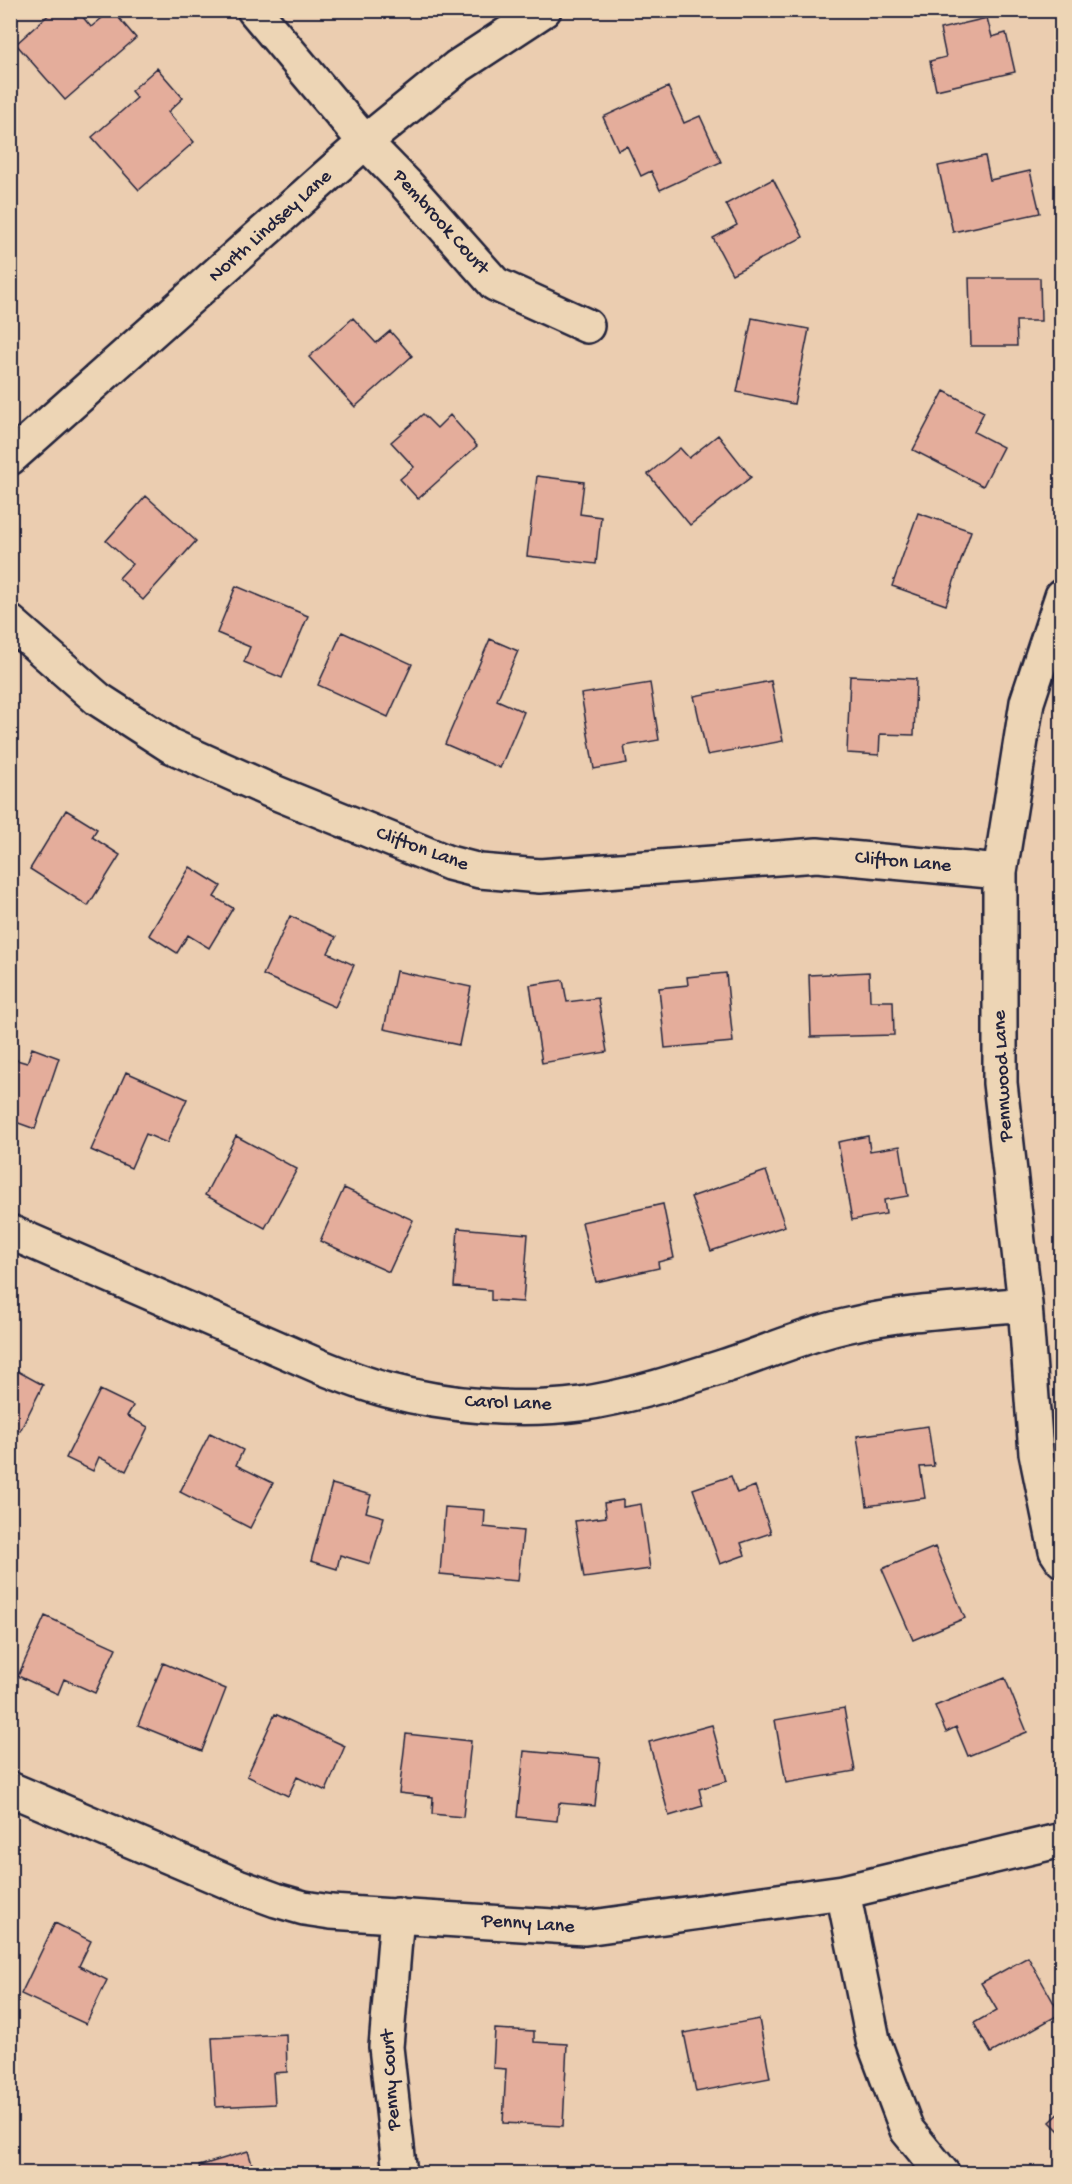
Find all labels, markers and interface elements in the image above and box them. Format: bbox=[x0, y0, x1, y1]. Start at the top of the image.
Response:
street label: North Lindsey Lane bbox=[205, 165, 338, 288]
street label: Pembrook Court bbox=[386, 165, 494, 282]
street label: Clifton Lane bbox=[373, 823, 472, 878]
street label: Clifton Lane bbox=[854, 847, 953, 879]
street label: Pennwood Lane bbox=[989, 1009, 1019, 1143]
street label: Carol Lane bbox=[464, 1391, 552, 1417]
street label: Penny Lane bbox=[480, 1910, 576, 1940]
street label: Penny Court bbox=[377, 2027, 407, 2132]

